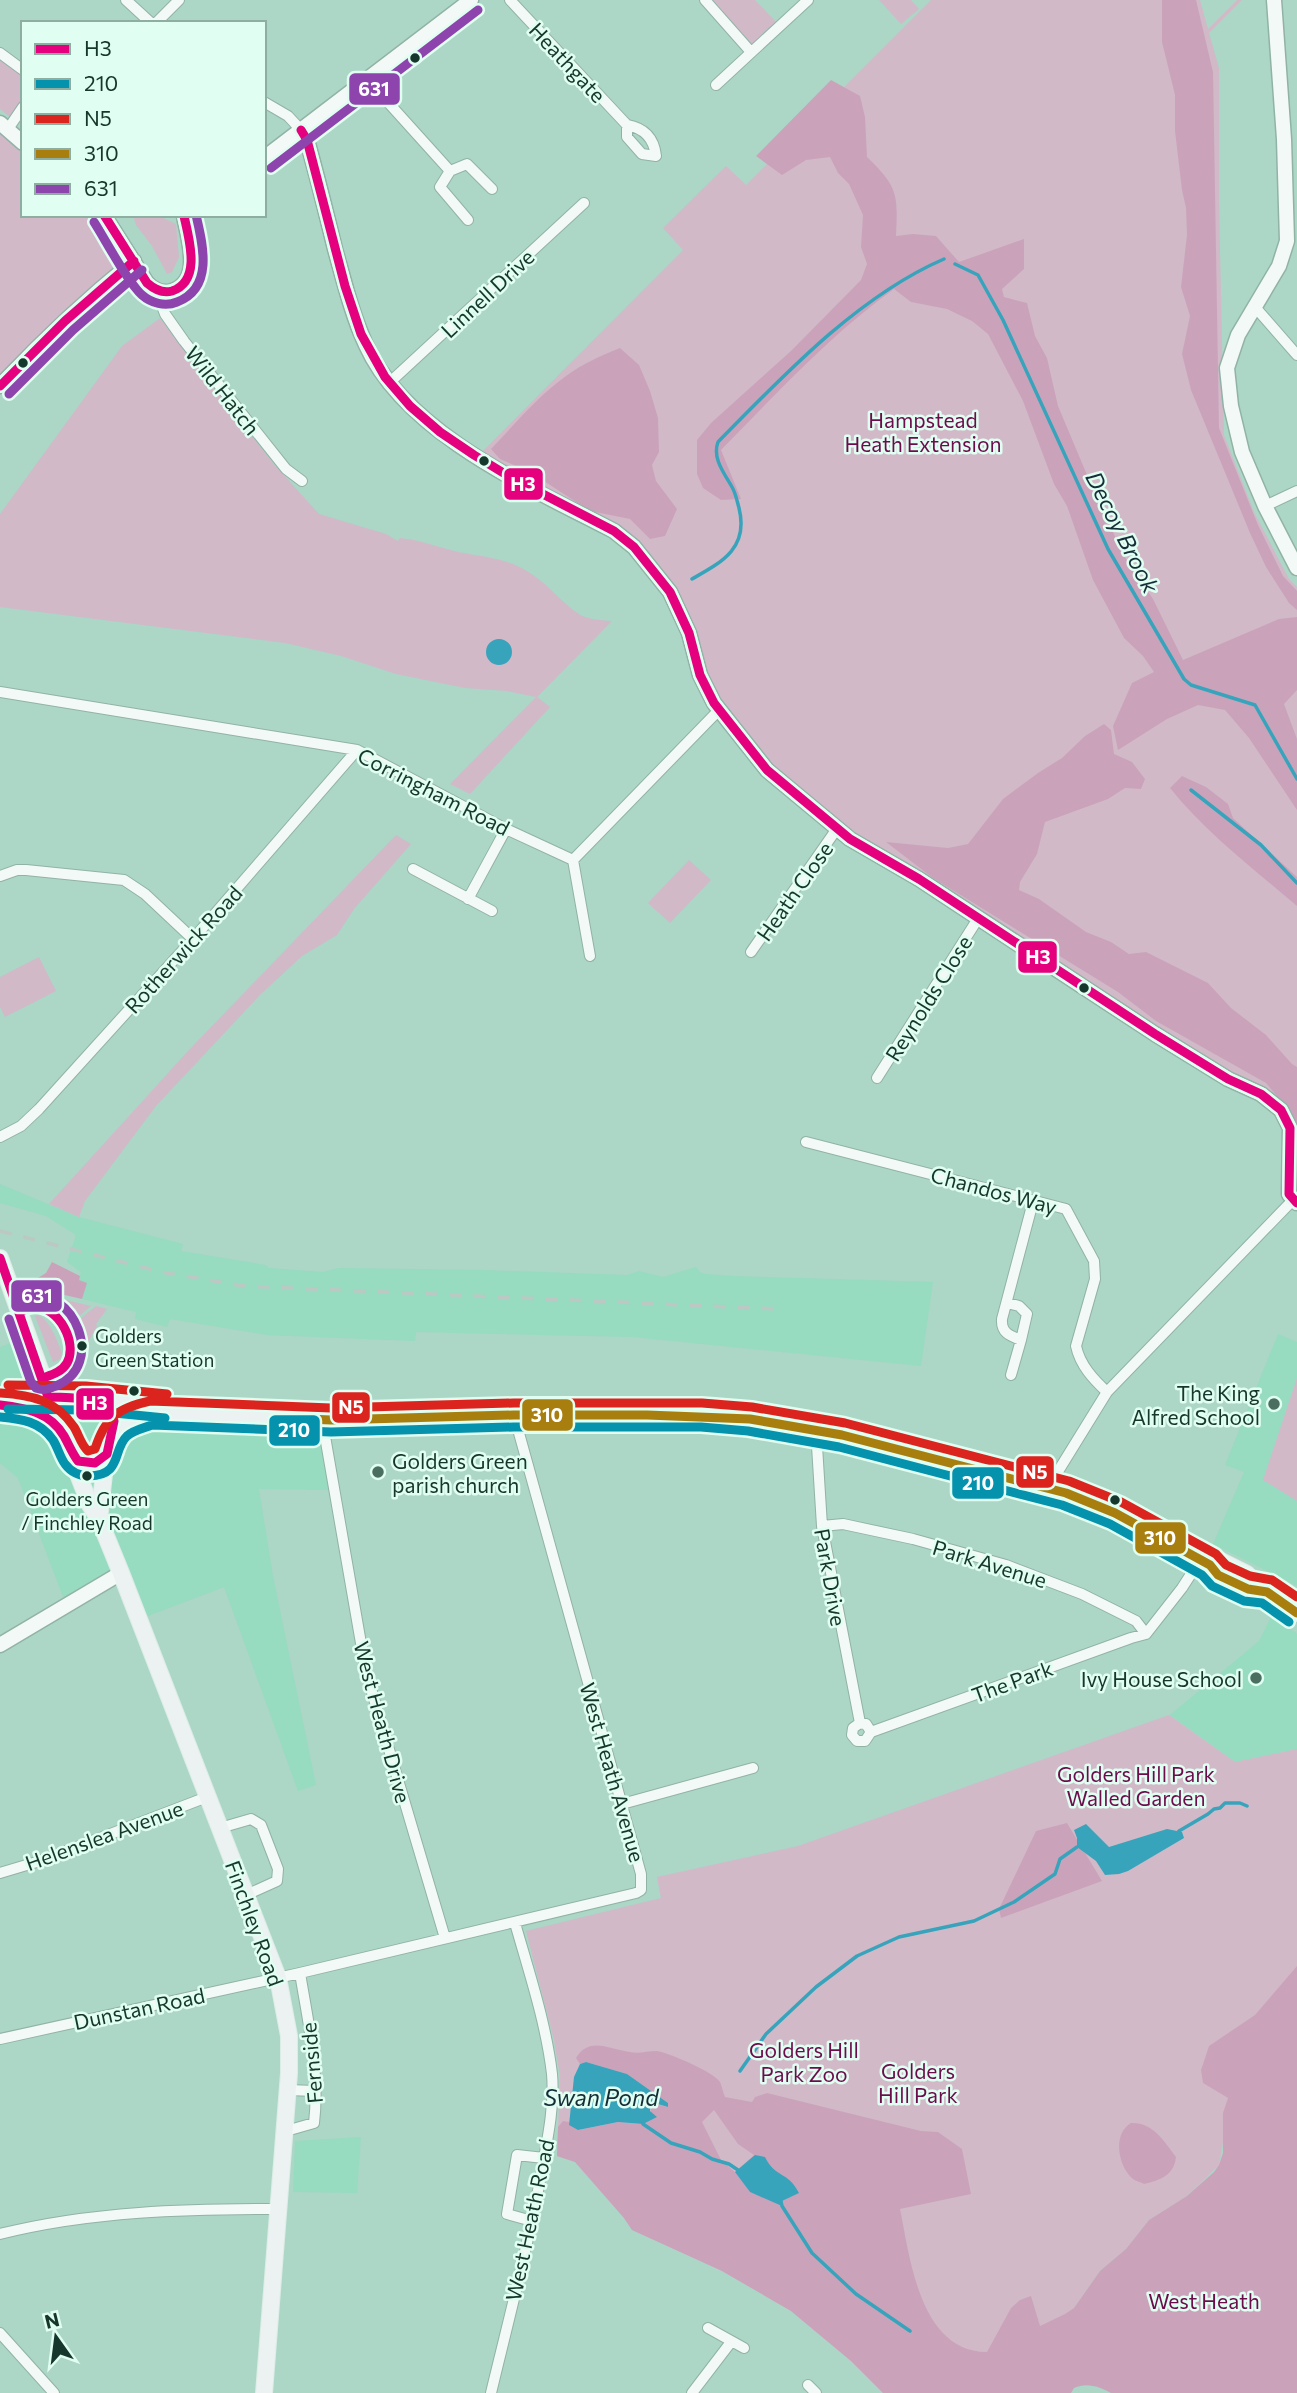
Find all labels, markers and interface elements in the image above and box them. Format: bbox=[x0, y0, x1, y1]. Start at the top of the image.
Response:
street label: Heathgate bbox=[525, 17, 611, 107]
legend bbox=[21, 21, 266, 217]
text: H3 bbox=[84, 35, 112, 60]
unlabelled marker bbox=[408, 51, 422, 65]
text: 210 bbox=[84, 70, 118, 95]
line badge: 631 bbox=[348, 72, 401, 106]
text: 631 bbox=[358, 77, 390, 100]
text: N5 bbox=[84, 105, 112, 130]
text: 310 bbox=[84, 140, 119, 165]
text: 631 bbox=[84, 175, 118, 200]
street label: Linnell Drive bbox=[435, 244, 539, 342]
street label: Wild Hatch bbox=[181, 341, 265, 439]
unlabelled marker bbox=[16, 356, 30, 370]
park label: Hampstead Heath Extension bbox=[844, 407, 1002, 456]
unlabelled marker bbox=[477, 454, 491, 468]
water label: Decoy Brook bbox=[1080, 466, 1166, 598]
line badge: H3 bbox=[503, 467, 544, 501]
text: H3 bbox=[510, 472, 536, 495]
street label: Corringham Road bbox=[354, 742, 514, 840]
street label: Heath Close bbox=[751, 837, 837, 945]
street label: Rotherwick Road bbox=[119, 880, 247, 1018]
street label: Reynolds Close bbox=[879, 931, 977, 1065]
line badge: H3 bbox=[1017, 940, 1058, 974]
text: H3 bbox=[1025, 945, 1051, 968]
unlabelled marker bbox=[1077, 981, 1091, 995]
street label: Chandos Way bbox=[928, 1161, 1060, 1219]
line badge: 631 bbox=[10, 1279, 63, 1313]
text: 631 bbox=[21, 1284, 53, 1307]
place label: Golders Green Station bbox=[95, 1324, 214, 1371]
marker: Golders Green Station bbox=[75, 1339, 89, 1353]
place label: The King Alfred School bbox=[1131, 1380, 1260, 1429]
unlabelled marker bbox=[127, 1384, 141, 1398]
line badge: H3 bbox=[75, 1387, 115, 1421]
text: H3 bbox=[82, 1391, 108, 1414]
line badge: N5 bbox=[331, 1391, 371, 1424]
text: N5 bbox=[338, 1395, 364, 1418]
marker: The King Alfred School bbox=[1266, 1396, 1282, 1412]
line badge: 310 bbox=[521, 1398, 574, 1432]
text: 310 bbox=[531, 1403, 563, 1426]
line badge: 210 bbox=[268, 1414, 321, 1447]
text: 210 bbox=[278, 1418, 310, 1441]
place label: Golders Green parish church bbox=[392, 1448, 528, 1497]
line badge: N5 bbox=[1015, 1455, 1055, 1489]
text: N5 bbox=[1022, 1460, 1048, 1483]
marker: Golders Green parish church bbox=[370, 1464, 386, 1480]
line badge: 210 bbox=[951, 1466, 1005, 1500]
marker: Golders Green / Finchley Road bbox=[80, 1469, 94, 1483]
text: 210 bbox=[962, 1471, 994, 1494]
place label: Golders Green / Finchley Road bbox=[21, 1487, 153, 1534]
unlabelled marker bbox=[1108, 1493, 1122, 1507]
line badge: 310 bbox=[1134, 1521, 1187, 1555]
street label: Park Drive bbox=[810, 1526, 852, 1628]
text: 310 bbox=[1144, 1526, 1176, 1549]
street label: Park Avenue bbox=[930, 1534, 1050, 1592]
street label: West Heath Drive bbox=[349, 1638, 417, 1806]
street label: The Park bbox=[968, 1655, 1056, 1707]
place label: Ivy House School bbox=[1081, 1666, 1242, 1691]
marker: Ivy House School bbox=[1248, 1670, 1264, 1686]
street label: West Heath Avenue bbox=[575, 1679, 651, 1865]
park label: Golders Hill Park Walled Garden bbox=[1057, 1761, 1215, 1810]
street label: Helenslea Avenue bbox=[22, 1795, 186, 1875]
street label: Finchley Road bbox=[221, 1857, 289, 1989]
street label: Dunstan Road bbox=[71, 1982, 207, 2034]
street label: Fernside bbox=[295, 2021, 327, 2105]
park label: Golders Hill Park Zoo bbox=[749, 2037, 859, 2086]
park label: Golders Hill Park bbox=[878, 2058, 958, 2107]
water label: Swan Pond bbox=[544, 2083, 660, 2111]
street label: West Heath Road bbox=[500, 2137, 558, 2303]
park label: West Heath bbox=[1148, 2288, 1260, 2313]
north arrow bbox=[21, 2302, 91, 2372]
text: N bbox=[42, 2307, 61, 2333]

